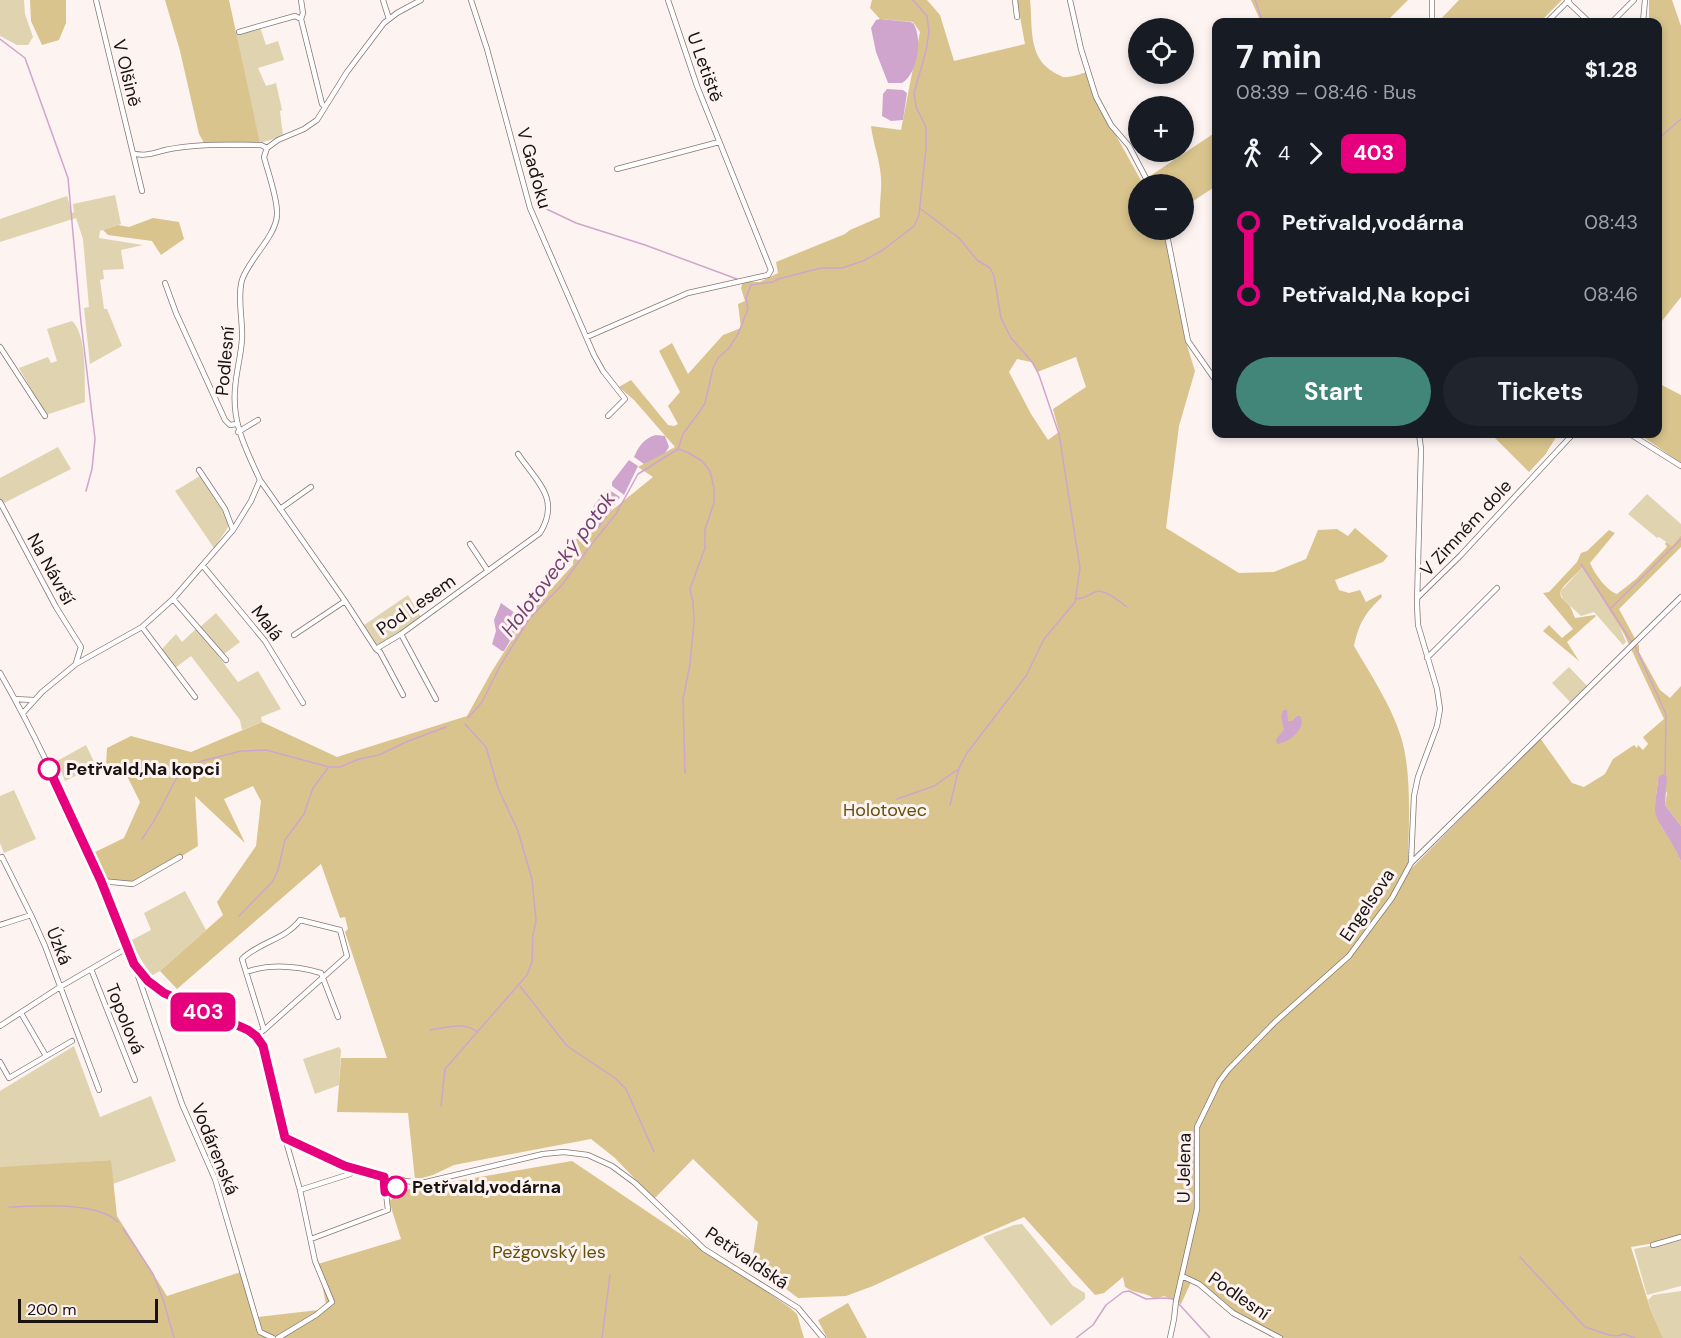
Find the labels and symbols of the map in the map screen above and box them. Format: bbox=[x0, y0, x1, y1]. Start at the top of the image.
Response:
street label: U Letiště bbox=[681, 29, 729, 105]
street label: V Olšině bbox=[107, 37, 147, 109]
street label: V Gaďoku bbox=[511, 125, 557, 211]
street label: Podlesní bbox=[210, 325, 240, 397]
street label: V Zimném dole bbox=[1415, 474, 1517, 582]
water label: Holotovecký potok bbox=[495, 486, 621, 641]
street label: Na Návrší bbox=[22, 529, 80, 609]
street label: Pod Lesem bbox=[372, 569, 460, 641]
street label: Malá bbox=[246, 600, 288, 646]
place label: Petřvald,Na kopci bbox=[66, 757, 220, 781]
marker: Petřvald,Na kopci bbox=[38, 758, 60, 780]
park label: Holotovec bbox=[843, 798, 927, 822]
street label: Engelsova bbox=[1334, 864, 1400, 946]
street label: Úzká bbox=[41, 924, 77, 968]
street label: Topolová bbox=[100, 980, 150, 1058]
line badge: 403 bbox=[168, 992, 238, 1032]
street label: Vodárenská bbox=[186, 1099, 244, 1199]
street label: U Jelena bbox=[1171, 1133, 1197, 1203]
place label: Petřvald,vodárna bbox=[412, 1175, 561, 1199]
marker: Petřvald,vodárna bbox=[385, 1176, 407, 1198]
street label: Petřvaldská bbox=[701, 1221, 793, 1295]
park label: Pežgovský les bbox=[492, 1240, 606, 1264]
street label: Podlesní bbox=[1204, 1266, 1274, 1326]
scale bar bbox=[18, 1296, 158, 1324]

